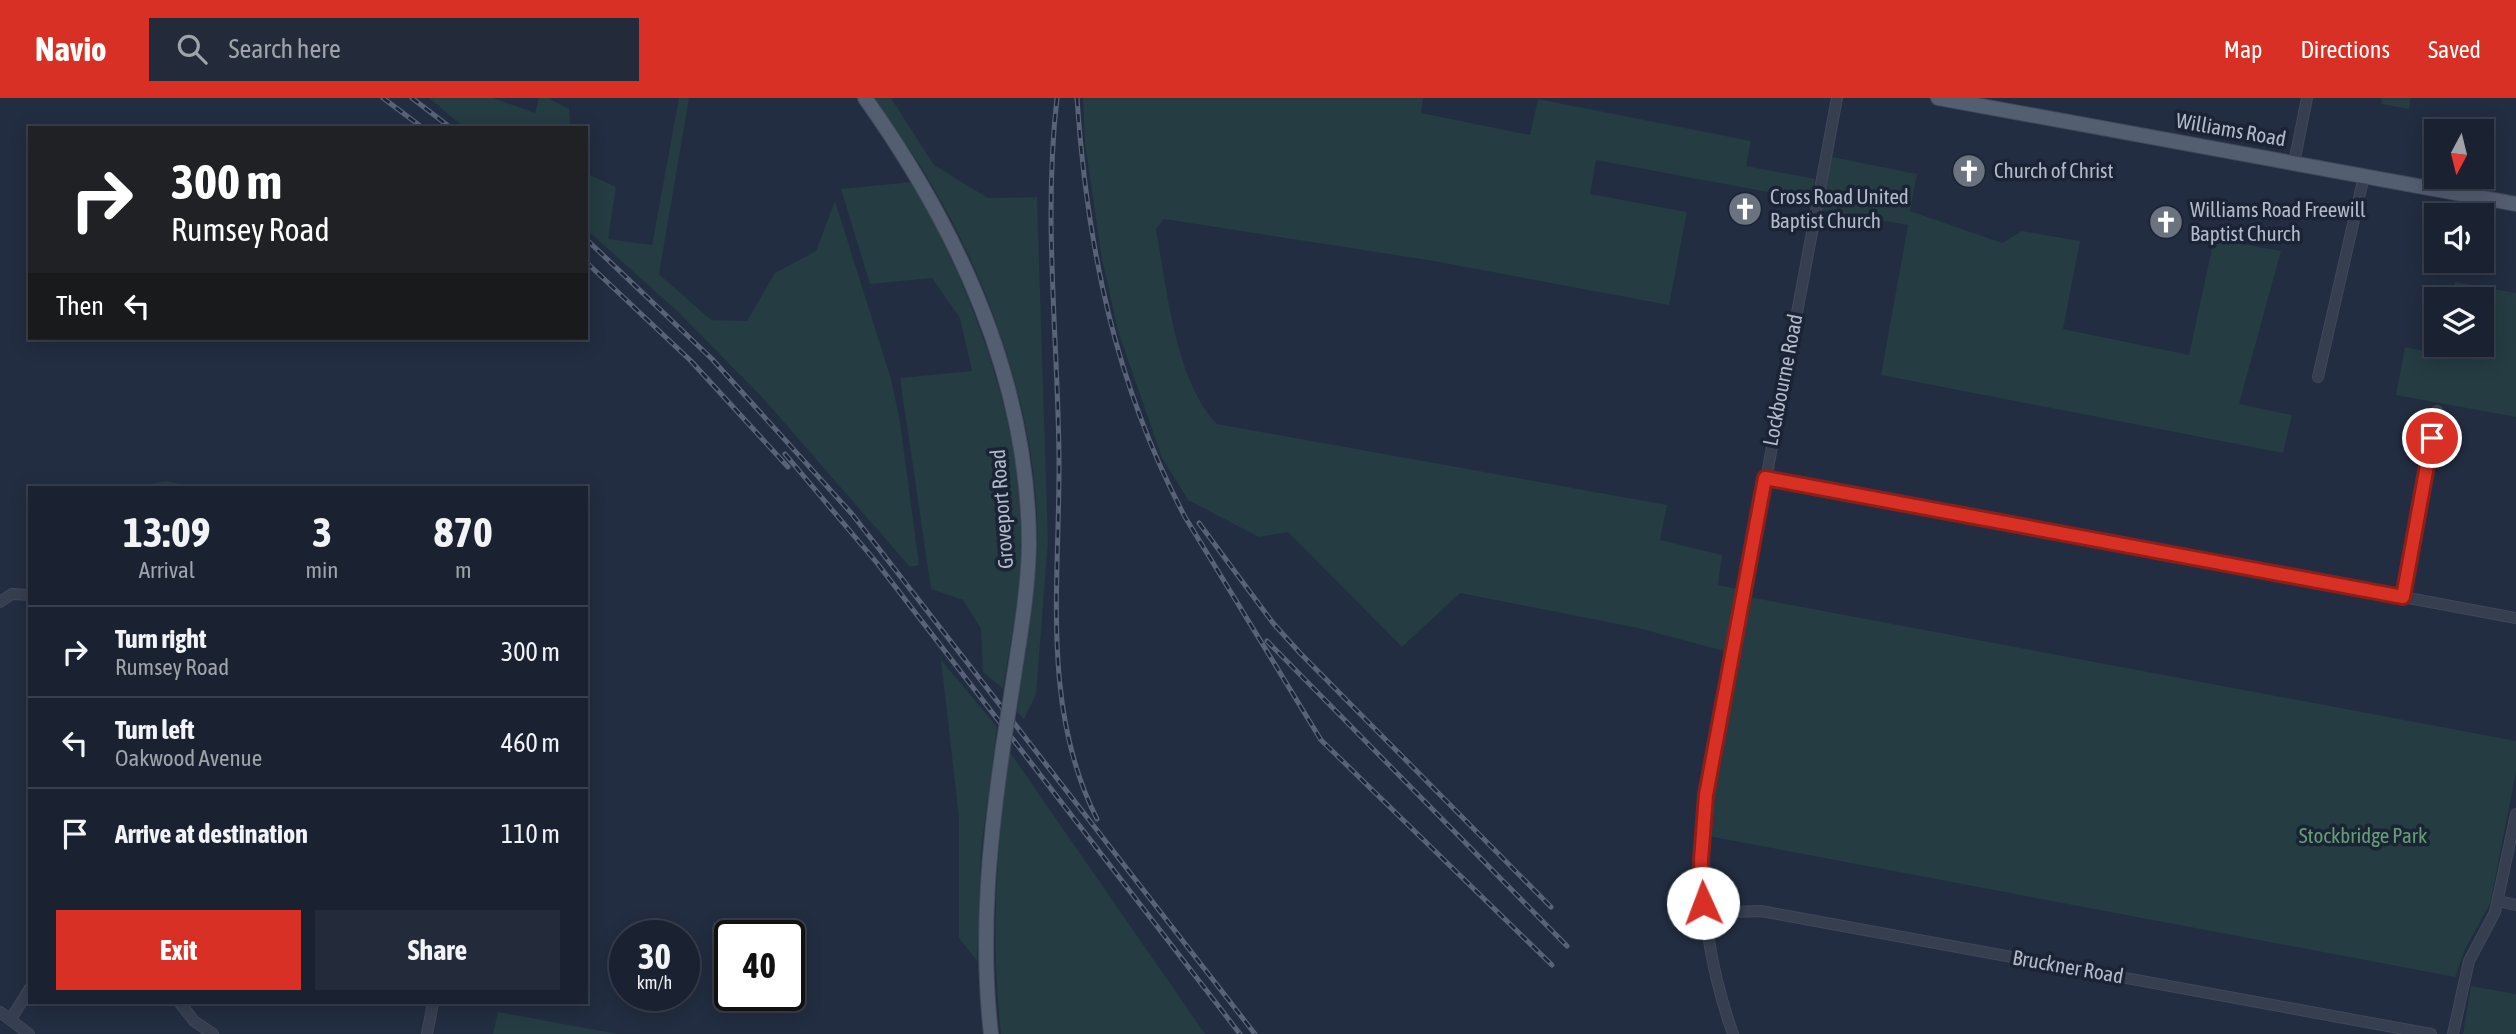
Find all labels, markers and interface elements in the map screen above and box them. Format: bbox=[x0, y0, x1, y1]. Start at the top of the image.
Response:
search box bbox=[149, 18, 639, 81]
text: Navio bbox=[35, 30, 107, 68]
icon: search bbox=[173, 30, 211, 68]
text: Search here bbox=[229, 34, 341, 64]
text: Map bbox=[2224, 36, 2262, 63]
text: Directions bbox=[2300, 36, 2390, 63]
text: Saved bbox=[2428, 36, 2481, 63]
street label: Williams Road bbox=[2174, 108, 2288, 150]
north arrow bbox=[2424, 119, 2494, 189]
map controls bbox=[2424, 119, 2494, 357]
church icon: Church of Christ bbox=[1950, 152, 1988, 190]
text: 300 m bbox=[171, 153, 282, 209]
icon: right bbox=[56, 154, 147, 245]
place label: Church of Christ bbox=[1994, 158, 2113, 182]
place label: Cross Road United Baptist Church bbox=[1770, 184, 1909, 232]
church icon: Cross Road United Baptist Church bbox=[1726, 190, 1764, 228]
place label: Williams Road Freewill Baptist Church bbox=[2190, 197, 2366, 245]
church icon: Williams Road Freewill Baptist Church bbox=[2147, 203, 2185, 241]
button: sound bbox=[2424, 203, 2494, 273]
text: Rumsey Road bbox=[171, 211, 330, 248]
icon: left bbox=[118, 287, 156, 325]
button: layers bbox=[2424, 287, 2494, 357]
text: Then bbox=[56, 291, 104, 321]
street label: Lockbourne Road bbox=[1757, 312, 1807, 448]
pin bbox=[2402, 408, 2462, 468]
icon: arrive bbox=[2413, 419, 2451, 457]
street label: Groveport Road bbox=[985, 448, 1017, 570]
text: 13:09 bbox=[123, 508, 210, 556]
text: 3 bbox=[312, 508, 332, 556]
text: 870 bbox=[434, 508, 493, 556]
text: Arrival bbox=[139, 557, 195, 583]
text: min bbox=[306, 557, 339, 583]
text: m bbox=[455, 557, 472, 583]
text: Turn right bbox=[115, 624, 206, 654]
icon: right bbox=[56, 633, 94, 671]
text: 300 m bbox=[501, 637, 560, 667]
text: Rumsey Road bbox=[115, 654, 229, 680]
text: Turn left bbox=[115, 715, 195, 745]
icon: left bbox=[56, 724, 94, 762]
text: 460 m bbox=[501, 728, 560, 758]
text: Oakwood Avenue bbox=[115, 745, 262, 771]
icon: arrive bbox=[56, 815, 94, 853]
text: Arrive at destination bbox=[115, 819, 308, 849]
text: 110 m bbox=[501, 819, 560, 849]
park label: Stockbridge Park bbox=[2299, 823, 2427, 847]
position arrow bbox=[1666, 866, 1740, 940]
button: Exit bbox=[56, 910, 301, 990]
button: Share bbox=[315, 910, 560, 990]
speed limit sign: 40 bbox=[714, 920, 805, 1011]
text: 30 bbox=[638, 936, 671, 976]
street label: Bruckner Road bbox=[2011, 944, 2125, 988]
text: km/h bbox=[637, 972, 672, 993]

